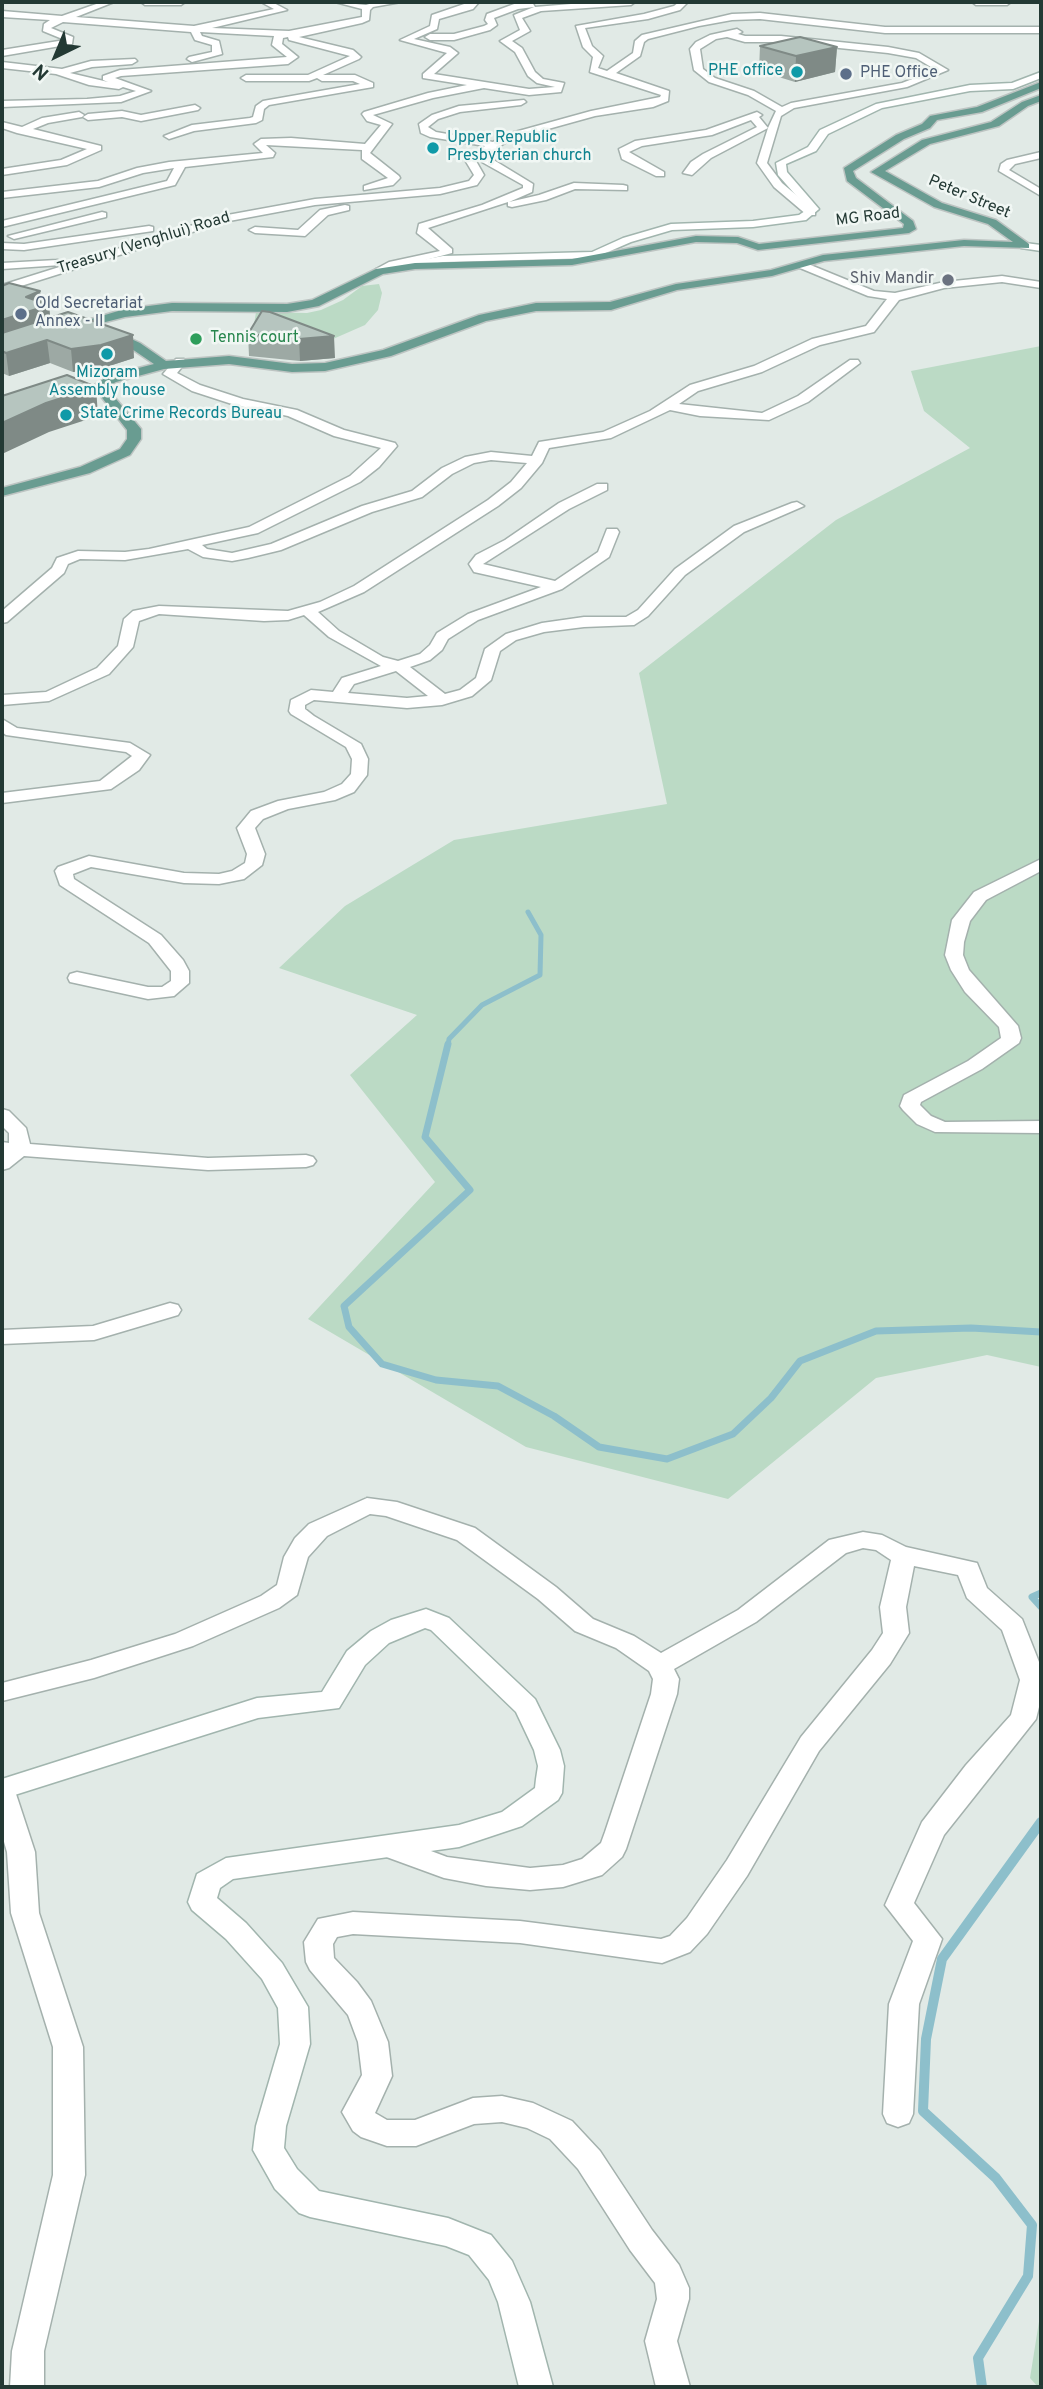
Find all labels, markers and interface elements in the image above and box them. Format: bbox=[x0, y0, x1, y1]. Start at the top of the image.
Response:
north arrow bbox=[21, 21, 91, 91]
text: N bbox=[29, 58, 55, 85]
place label: PHE office bbox=[708, 62, 783, 82]
marker: PHE office bbox=[789, 64, 805, 80]
place label: PHE Office bbox=[860, 64, 938, 84]
marker: PHE Office bbox=[838, 66, 854, 82]
place label: Upper Republic Presbyterian church bbox=[447, 129, 592, 167]
marker: Upper Republic Presbyterian church bbox=[425, 140, 441, 156]
street label: Peter Street bbox=[925, 172, 1013, 224]
street label: MG Road bbox=[835, 205, 901, 231]
street label: Treasury (Venghlui) Road bbox=[55, 209, 233, 279]
place label: Shiv Mandir bbox=[850, 270, 934, 290]
marker: Shiv Mandir bbox=[940, 272, 956, 288]
place label: Old Secretariat Annex - II bbox=[35, 295, 143, 333]
marker: Old Secretariat Annex - II bbox=[13, 306, 29, 322]
place label: Tennis court bbox=[210, 329, 299, 349]
marker: Tennis court bbox=[188, 331, 204, 347]
marker: Mizoram Assembly house bbox=[99, 346, 115, 362]
place label: Mizoram Assembly house bbox=[49, 364, 165, 402]
place label: State Crime Records Bureau bbox=[80, 405, 282, 425]
marker: State Crime Records Bureau bbox=[58, 407, 74, 423]

